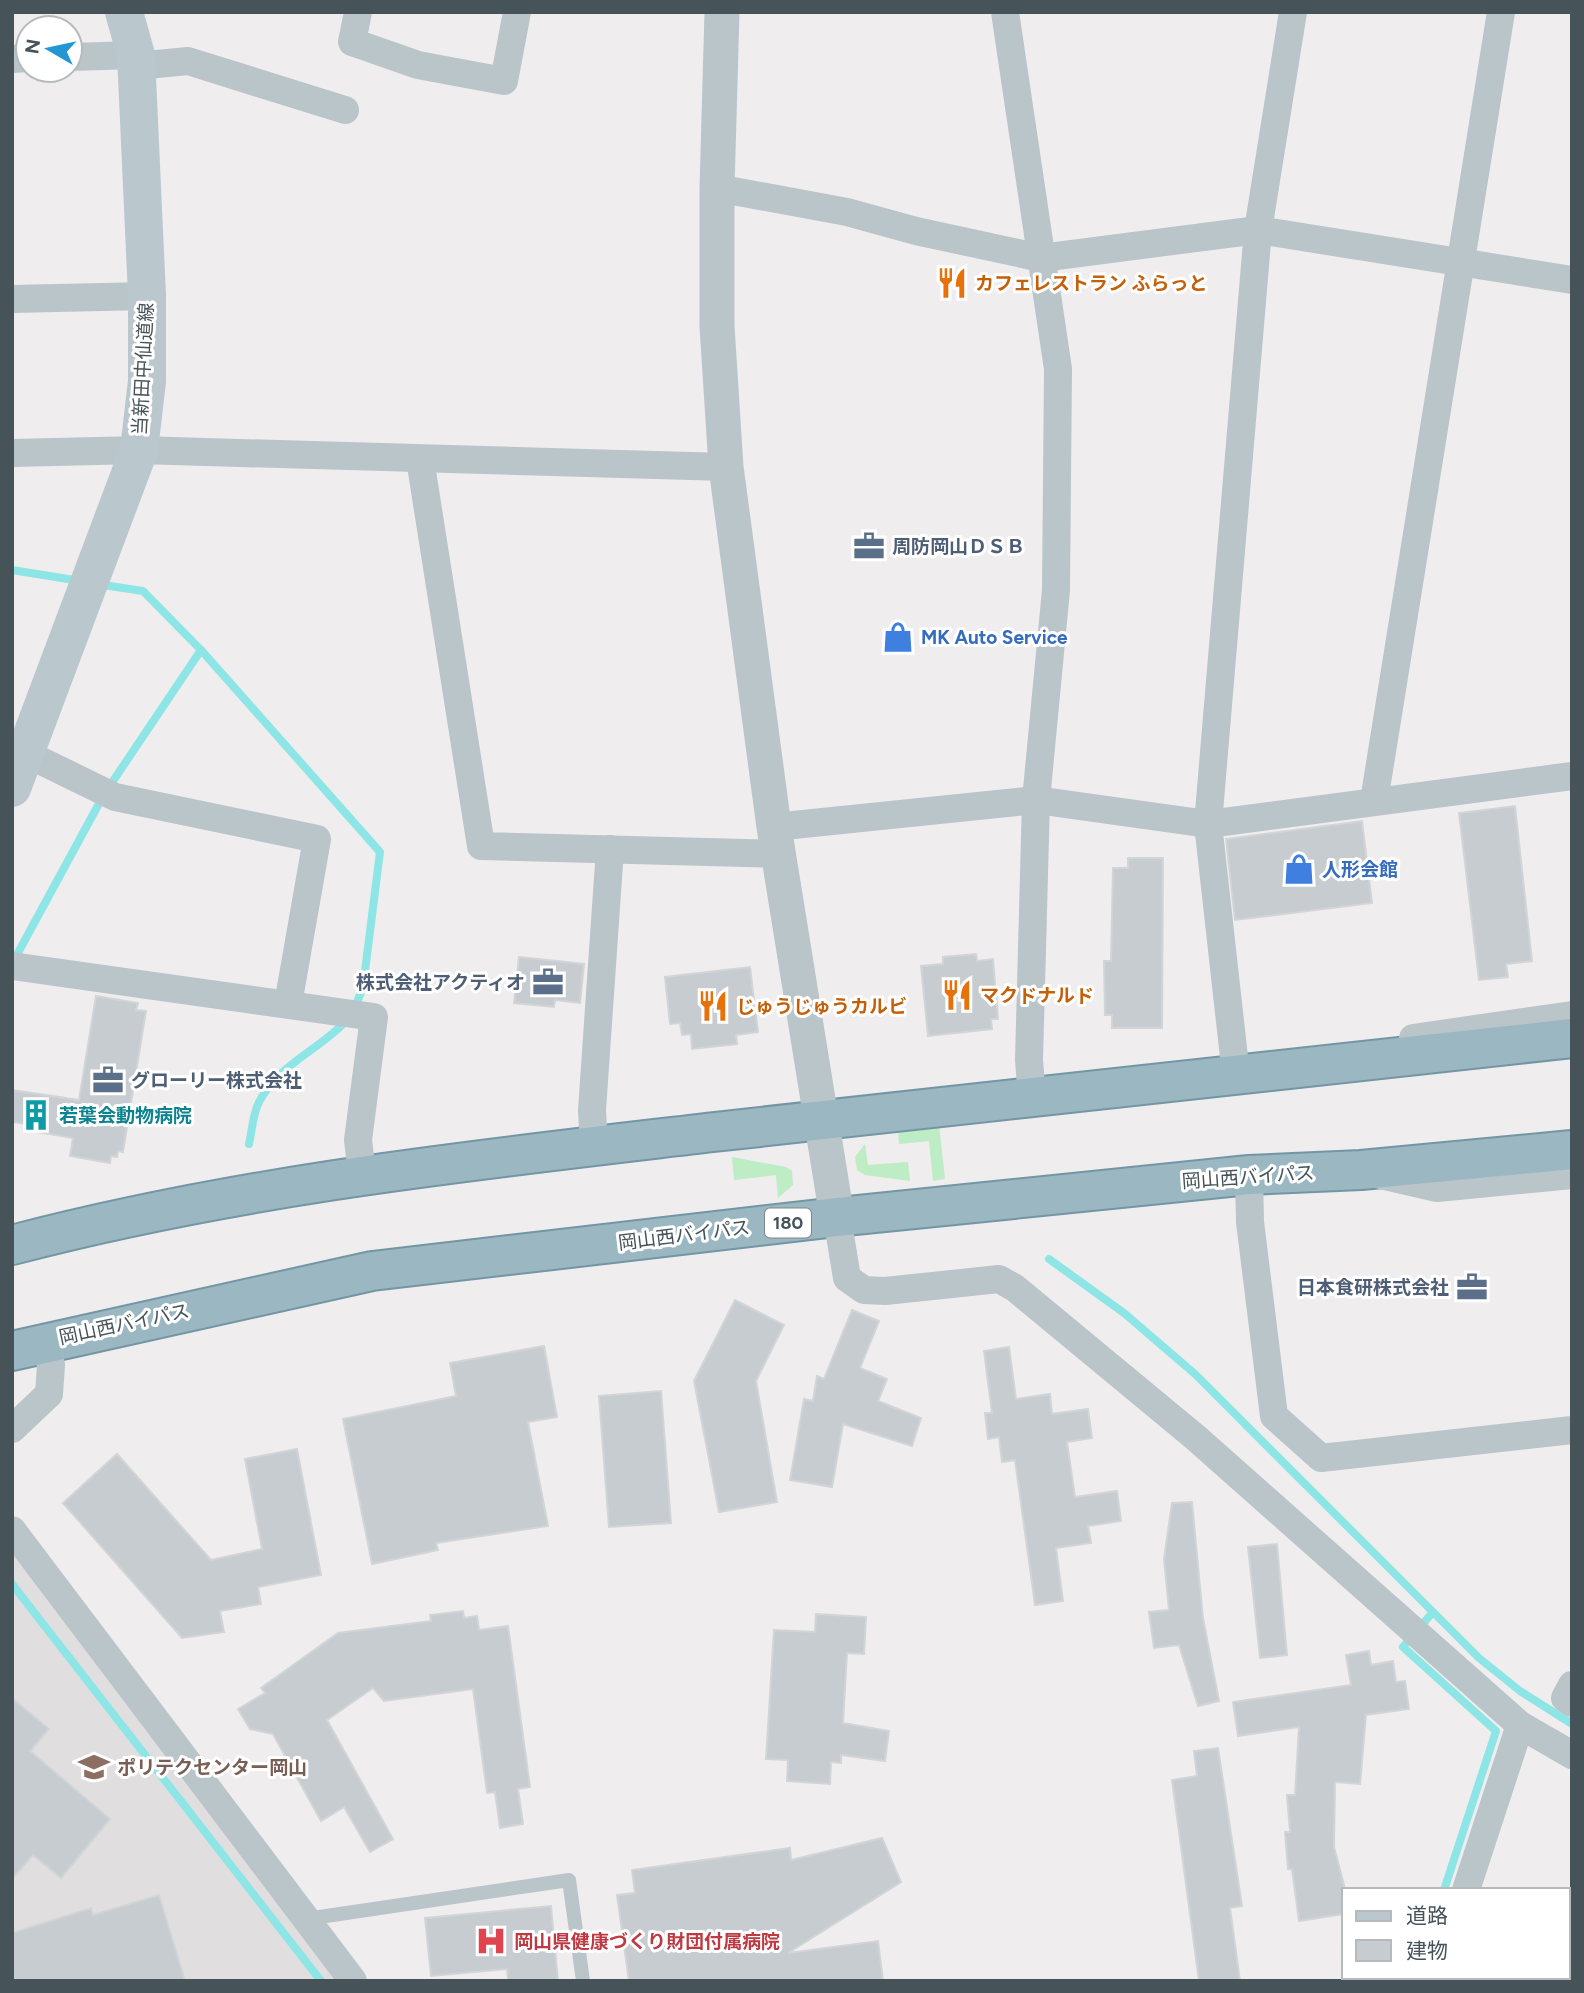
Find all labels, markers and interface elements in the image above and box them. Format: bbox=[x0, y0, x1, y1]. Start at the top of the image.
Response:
north arrow bbox=[14, 14, 84, 84]
text: N bbox=[20, 37, 45, 55]
restaurant icon: カフェレストラン ふらっと bbox=[935, 266, 969, 300]
place label: カフェレストラン ふらっと bbox=[975, 272, 1208, 295]
street label: 当新田中仙道線 bbox=[128, 302, 158, 436]
office icon: 周防岡山ＤＳＢ bbox=[852, 529, 886, 563]
place label: 周防岡山ＤＳＢ bbox=[892, 535, 1025, 558]
shop icon: MK Auto Service bbox=[881, 620, 915, 654]
place label: MK Auto Service bbox=[921, 626, 1068, 649]
shop icon: 人形会館 bbox=[1282, 852, 1316, 886]
place label: 人形会館 bbox=[1322, 858, 1398, 881]
office icon: 株式会社アクティオ bbox=[531, 965, 565, 999]
place label: 株式会社アクティオ bbox=[356, 971, 525, 994]
restaurant icon: マクドナルド bbox=[940, 978, 974, 1012]
place label: マクドナルド bbox=[980, 984, 1094, 1007]
restaurant icon: じゅうじゅうカルビ bbox=[696, 989, 730, 1023]
place label: じゅうじゅうカルビ bbox=[736, 995, 907, 1018]
office icon: グローリー株式会社 bbox=[91, 1063, 125, 1097]
place label: グローリー株式会社 bbox=[131, 1069, 302, 1092]
building icon: 若葉会動物病院 bbox=[19, 1098, 53, 1132]
place label: 若葉会動物病院 bbox=[59, 1104, 192, 1127]
street label: 岡山西バイパス bbox=[1181, 1161, 1315, 1193]
road number: 180 bbox=[765, 1208, 811, 1238]
street label: 岡山西バイパス bbox=[617, 1216, 751, 1254]
office icon: 日本食研株式会社 bbox=[1455, 1270, 1489, 1304]
place label: 日本食研株式会社 bbox=[1297, 1276, 1449, 1299]
street label: 岡山西バイパス bbox=[57, 1299, 191, 1349]
school or university icon: ポリテクセンター岡山 bbox=[77, 1750, 111, 1784]
place label: ポリテクセンター岡山 bbox=[117, 1756, 307, 1779]
legend bbox=[1342, 1888, 1570, 1979]
text: 道路 bbox=[1406, 1903, 1448, 1928]
hospital icon: 岡山県健康づくり財団付属病院 bbox=[474, 1924, 508, 1958]
place label: 岡山県健康づくり財団付属病院 bbox=[514, 1930, 780, 1953]
text: 建物 bbox=[1406, 1938, 1448, 1963]

